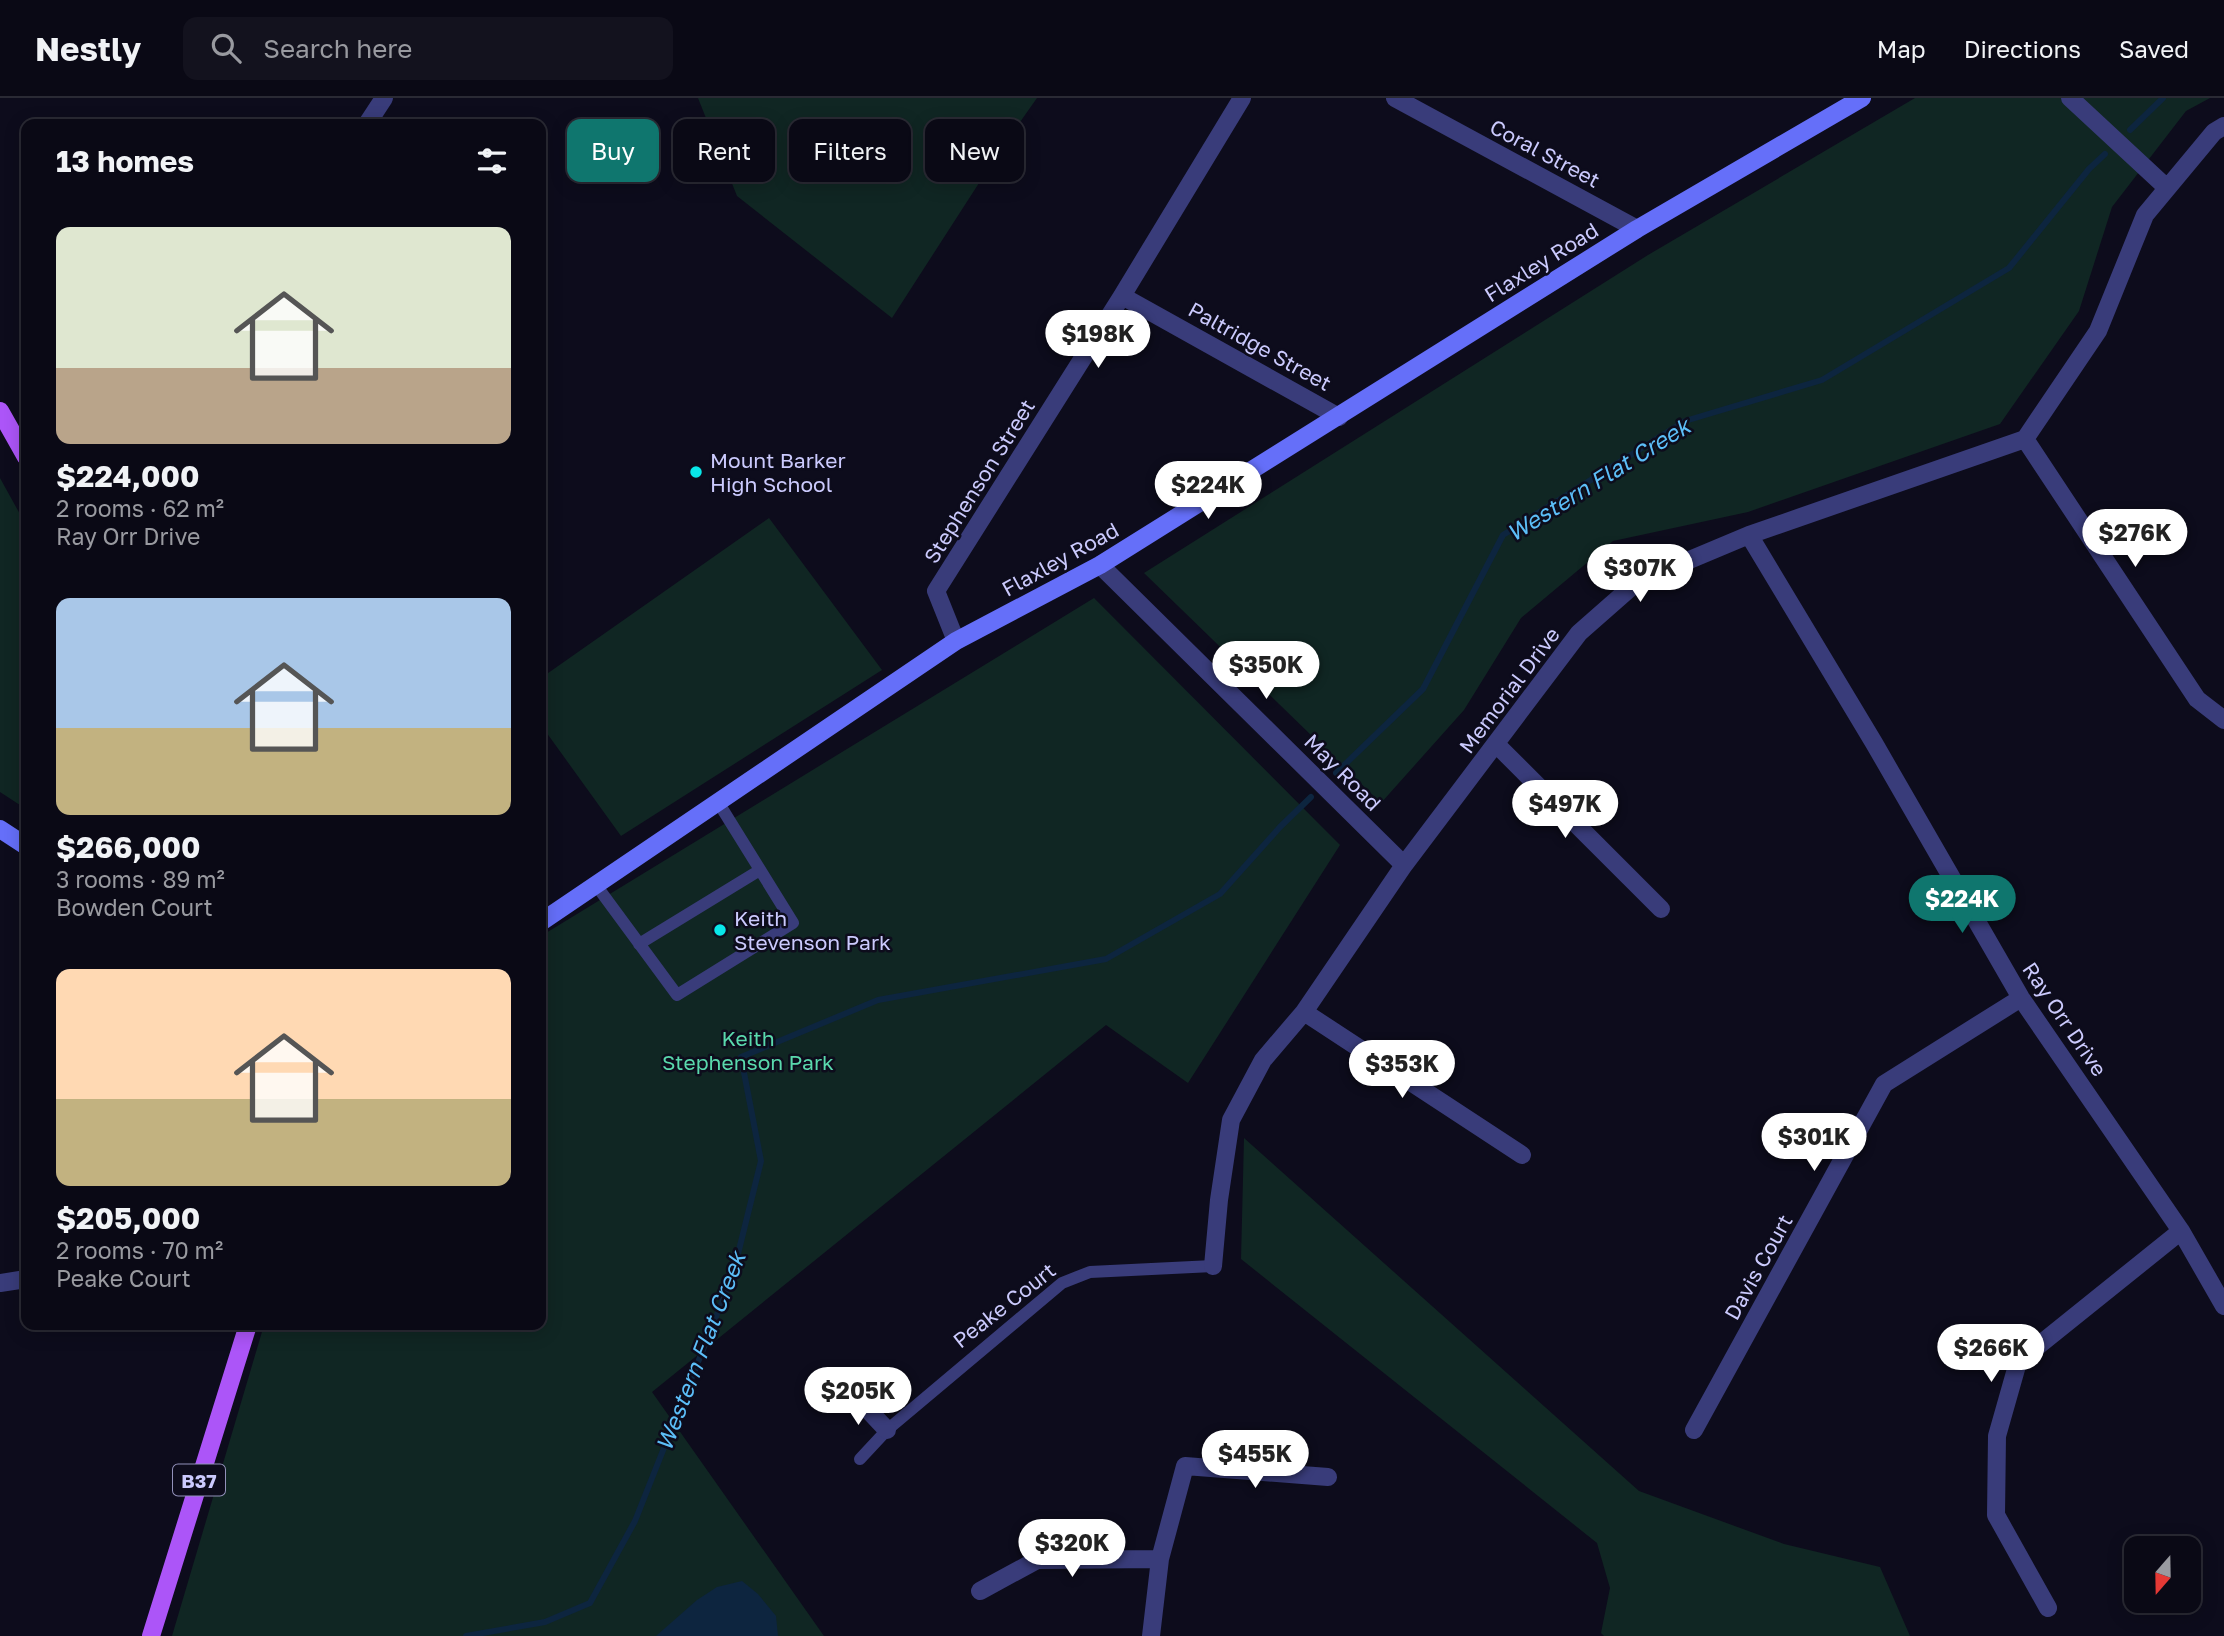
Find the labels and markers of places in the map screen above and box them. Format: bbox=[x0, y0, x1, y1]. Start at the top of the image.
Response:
pin: $198K bbox=[1049, 310, 1147, 370]
place label: Mount Barker High School bbox=[710, 447, 846, 497]
pin: $224K bbox=[1159, 462, 1257, 521]
marker: Mount Barker High School bbox=[688, 464, 704, 480]
pin: $276K bbox=[2086, 510, 2184, 569]
pin: $307K bbox=[1591, 545, 1689, 604]
pin: $350K bbox=[1217, 642, 1315, 701]
pin: $497K bbox=[1516, 780, 1614, 840]
pin: $224K bbox=[1913, 876, 2011, 935]
place label: Keith Stevenson Park bbox=[734, 905, 891, 955]
marker: Keith Stevenson Park bbox=[712, 922, 728, 938]
pin: $353K bbox=[1353, 1040, 1451, 1100]
pin: $301K bbox=[1765, 1114, 1863, 1173]
pin: $266K bbox=[1942, 1324, 2040, 1384]
pin: $205K bbox=[809, 1368, 907, 1427]
pin: $455K bbox=[1206, 1430, 1304, 1490]
pin: $320K bbox=[1023, 1520, 1121, 1579]

